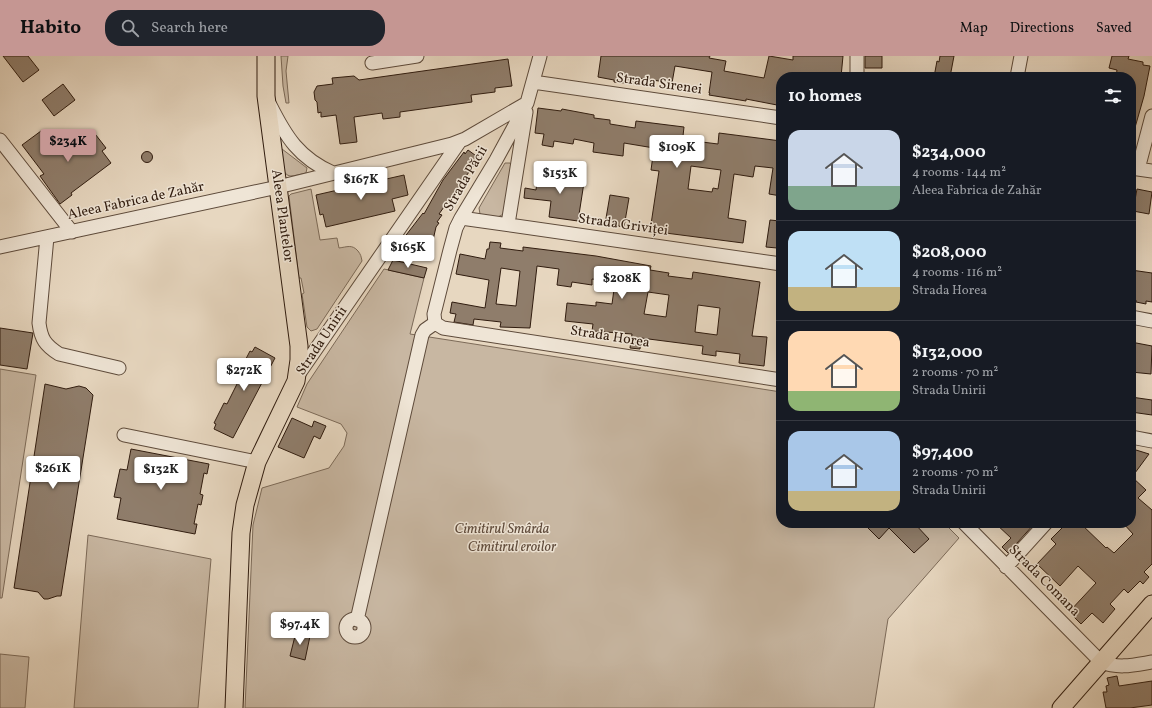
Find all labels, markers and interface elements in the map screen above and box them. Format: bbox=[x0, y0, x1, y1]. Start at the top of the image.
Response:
search box bbox=[105, 10, 385, 46]
text: Habito bbox=[20, 15, 81, 41]
icon: search bbox=[119, 17, 141, 39]
text: Search here bbox=[151, 18, 228, 39]
text: Map bbox=[960, 19, 988, 38]
text: Directions bbox=[1010, 19, 1074, 38]
text: Saved bbox=[1096, 19, 1132, 38]
street label: Strada Sirenei bbox=[615, 69, 703, 99]
text: 10 homes bbox=[788, 85, 862, 108]
icon: filters bbox=[1102, 85, 1124, 107]
pin: $234K bbox=[40, 129, 96, 163]
text: $234K bbox=[49, 133, 87, 151]
pin: $109K bbox=[649, 135, 705, 169]
text: $109K bbox=[658, 139, 696, 157]
text: $234,000 bbox=[912, 141, 986, 164]
street label: Strada Păcii bbox=[440, 143, 492, 215]
icon: home bbox=[820, 146, 868, 194]
pin: $153K bbox=[532, 161, 588, 195]
text: 4 rooms · 144 m² bbox=[912, 164, 1006, 182]
text: $153K bbox=[543, 165, 577, 183]
pin: $167K bbox=[333, 167, 389, 201]
street label: Aleea Plantelor bbox=[266, 168, 298, 264]
text: $167K bbox=[343, 171, 379, 189]
street label: Aleea Fabrica de Zahăr bbox=[66, 177, 206, 225]
text: Aleea Fabrica de Zahăr bbox=[912, 182, 1041, 200]
street label: Strada Griviței bbox=[577, 209, 669, 241]
pin: $165K bbox=[380, 235, 436, 269]
text: $165K bbox=[390, 239, 426, 257]
text: $208,000 bbox=[912, 241, 986, 264]
icon: home bbox=[820, 247, 868, 295]
text: 4 rooms · 116 m² bbox=[912, 264, 1002, 282]
pin: $208K bbox=[594, 266, 650, 300]
text: $208K bbox=[603, 270, 641, 288]
text: Strada Horea bbox=[912, 282, 987, 300]
street label: Strada Unirii bbox=[292, 303, 352, 379]
street label: Strada Horea bbox=[569, 321, 651, 353]
text: $132,000 bbox=[912, 341, 982, 364]
icon: home bbox=[820, 347, 868, 395]
pin: $272K bbox=[216, 358, 272, 392]
text: $272K bbox=[226, 362, 262, 380]
text: 2 rooms · 70 m² bbox=[912, 364, 998, 382]
text: Strada Unirii bbox=[912, 382, 986, 400]
text: $97,400 bbox=[912, 441, 973, 464]
icon: home bbox=[820, 447, 868, 495]
pin: $261K bbox=[25, 456, 81, 490]
pin: $132K bbox=[133, 457, 189, 491]
text: $261K bbox=[35, 460, 71, 478]
text: $132K bbox=[143, 461, 179, 479]
text: 2 rooms · 70 m² bbox=[912, 464, 998, 482]
text: Strada Unirii bbox=[912, 482, 986, 500]
park label: Cimitirul Smârda bbox=[455, 520, 550, 539]
park label: Cimitirul eroilor bbox=[468, 538, 557, 557]
street label: Strada Comana bbox=[1004, 541, 1084, 621]
pin: $97.4K bbox=[267, 612, 333, 646]
text: $97.4K bbox=[280, 616, 320, 634]

